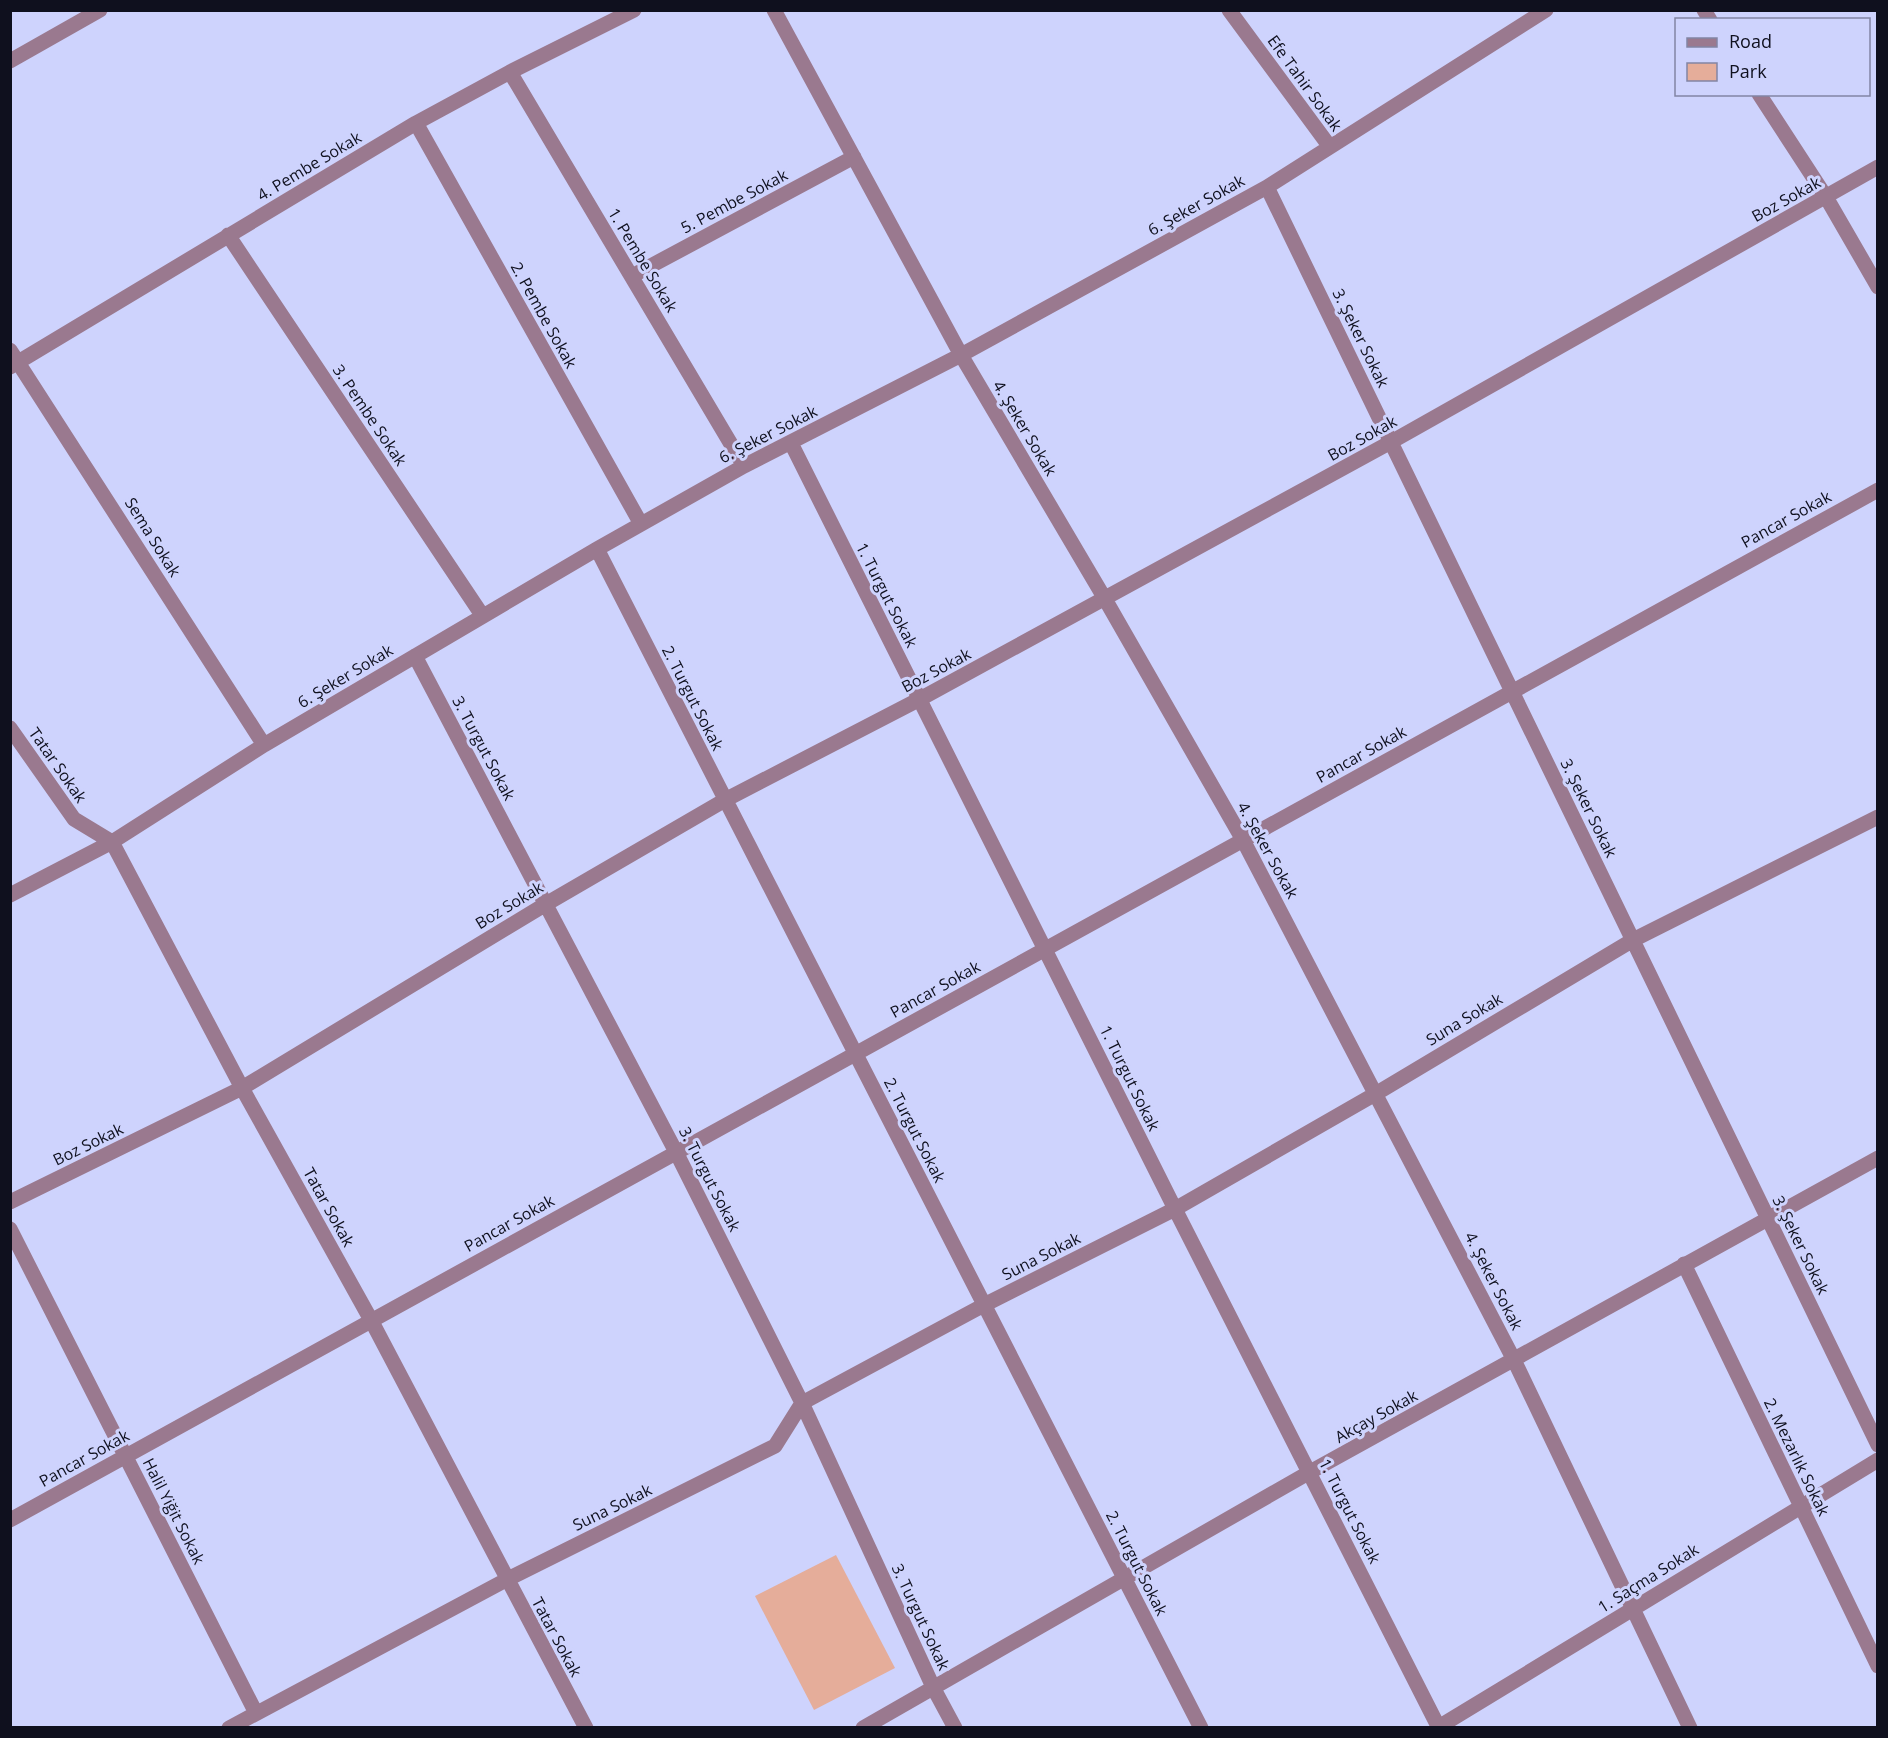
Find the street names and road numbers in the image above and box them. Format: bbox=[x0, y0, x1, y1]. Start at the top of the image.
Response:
street label: Efe Tahir Sokak bbox=[1263, 31, 1348, 136]
street label: 4. Pembe Sokak bbox=[253, 126, 366, 206]
street label: 5. Pembe Sokak bbox=[677, 163, 792, 238]
street label: 6. Şeker Sokak bbox=[1144, 169, 1249, 241]
street label: Boz Sokak bbox=[1748, 171, 1825, 227]
street label: 1. Pembe Sokak bbox=[603, 204, 683, 317]
street label: 2. Pembe Sokak bbox=[506, 258, 583, 372]
street label: 3. Şeker Sokak bbox=[1328, 285, 1395, 392]
street label: 3. Pembe Sokak bbox=[328, 360, 412, 471]
street label: 4. Şeker Sokak bbox=[988, 376, 1062, 480]
street label: 6. Şeker Sokak bbox=[715, 400, 821, 468]
street label: Boz Sokak bbox=[1324, 410, 1401, 466]
street label: Pancar Sokak bbox=[1737, 485, 1835, 553]
street label: Sema Sokak bbox=[120, 493, 186, 581]
street label: 1. Turgut Sokak bbox=[851, 539, 923, 652]
street label: 6. Şeker Sokak bbox=[293, 639, 397, 713]
street label: 2. Turgut Sokak bbox=[657, 642, 729, 755]
street label: Boz Sokak bbox=[897, 642, 975, 697]
street label: 3. Turgut Sokak bbox=[447, 692, 521, 805]
street label: Pancar Sokak bbox=[1312, 720, 1410, 788]
street label: Tatar Sokak bbox=[24, 723, 92, 807]
street label: 3. Şeker Sokak bbox=[1556, 755, 1623, 862]
street label: 4. Şeker Sokak bbox=[1232, 798, 1304, 903]
street label: Boz Sokak bbox=[471, 876, 548, 934]
street label: Pancar Sokak bbox=[886, 955, 984, 1023]
street label: Suna Sokak bbox=[1422, 987, 1507, 1050]
street label: 1. Turgut Sokak bbox=[1095, 1021, 1165, 1135]
street label: 2. Turgut Sokak bbox=[879, 1074, 951, 1187]
street label: Boz Sokak bbox=[49, 1117, 127, 1170]
street label: 3. Turgut Sokak bbox=[674, 1123, 746, 1236]
street label: Tatar Sokak bbox=[298, 1164, 360, 1251]
street label: Pancar Sokak bbox=[460, 1189, 558, 1257]
street label: 3. Şeker Sokak bbox=[1768, 1192, 1835, 1299]
street label: Suna Sokak bbox=[998, 1227, 1085, 1285]
street label: 4. Şeker Sokak bbox=[1460, 1228, 1528, 1334]
street label: Akçay Sokak bbox=[1331, 1384, 1422, 1448]
street label: 2. Mezarlık Sokak bbox=[1759, 1394, 1835, 1520]
street label: Pancar Sokak bbox=[35, 1424, 133, 1492]
street label: Halil Yiğit Sokak bbox=[138, 1454, 211, 1568]
street label: 1. Turgut Sokak bbox=[1314, 1455, 1386, 1568]
street label: Suna Sokak bbox=[569, 1478, 656, 1536]
street label: 2. Turgut Sokak bbox=[1101, 1507, 1173, 1620]
street label: 1. Saçma Sokak bbox=[1593, 1538, 1703, 1618]
street label: 3. Turgut Sokak bbox=[887, 1560, 956, 1674]
street label: Tatar Sokak bbox=[527, 1593, 587, 1681]

